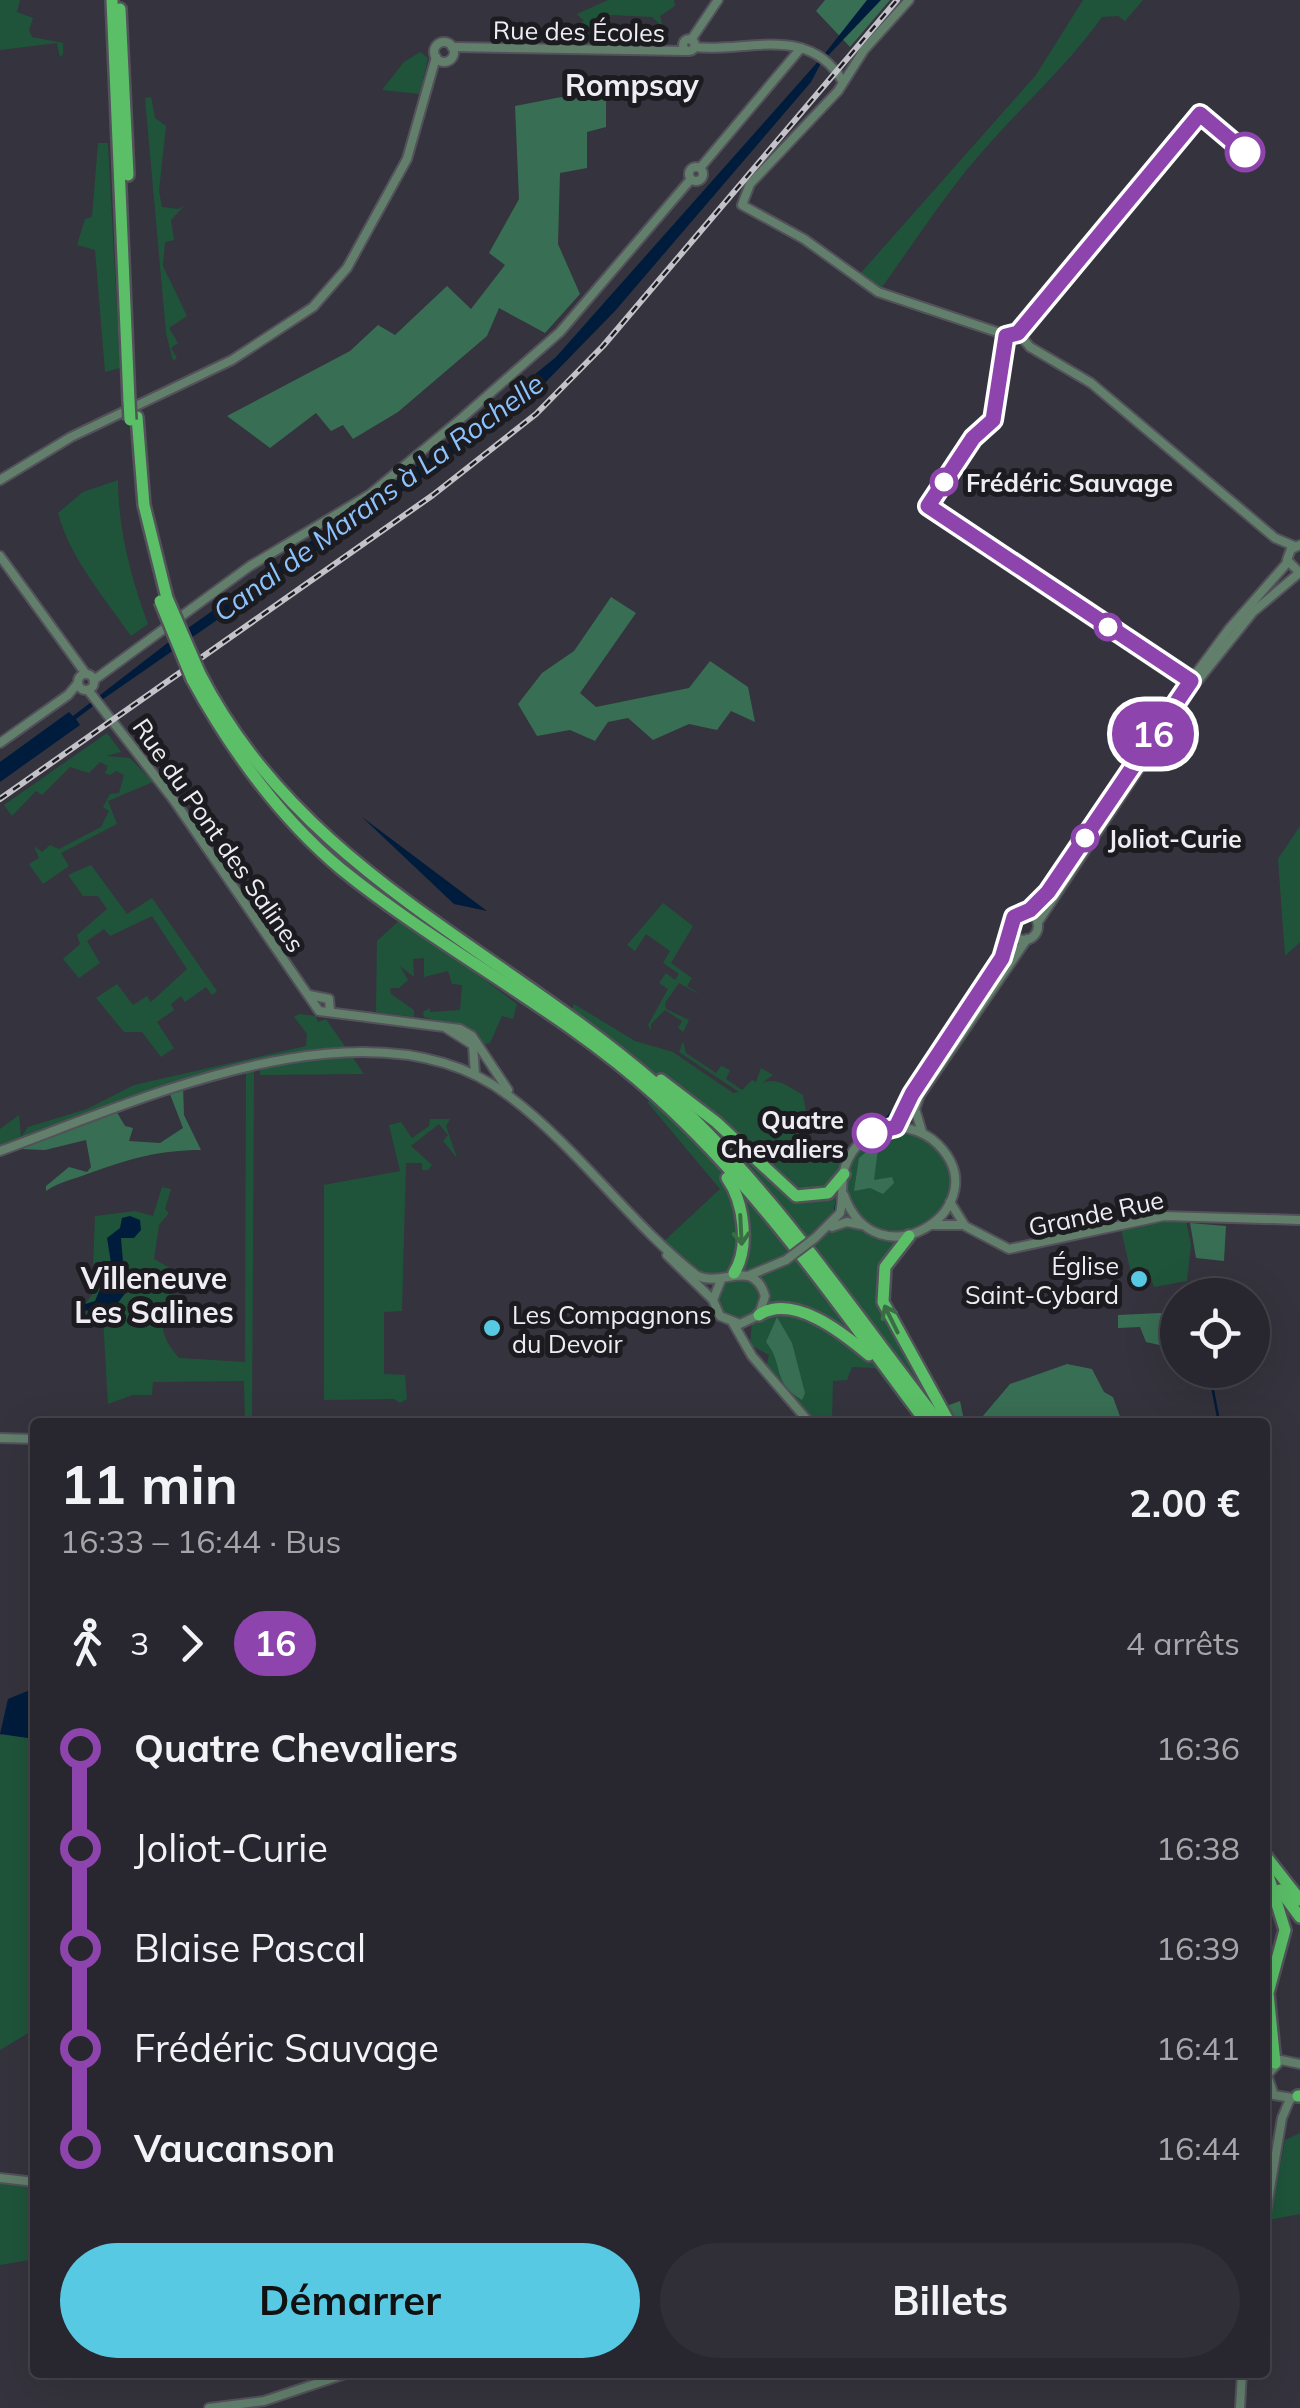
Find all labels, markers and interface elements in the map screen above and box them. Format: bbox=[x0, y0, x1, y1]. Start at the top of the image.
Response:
street label: Rue des Écoles bbox=[493, 14, 665, 48]
district label: Rompsay bbox=[565, 66, 700, 104]
unlabelled marker bbox=[1226, 133, 1264, 171]
water label: Canal de Marans à La Rochelle bbox=[206, 365, 550, 629]
place label: Frédéric Sauvage bbox=[966, 467, 1173, 498]
marker: Frédéric Sauvage bbox=[931, 469, 957, 495]
unlabelled marker bbox=[1095, 614, 1121, 640]
line badge: 16 bbox=[1108, 702, 1198, 766]
street label: Rue du Pont des Salines bbox=[126, 712, 312, 958]
text: 16 bbox=[1132, 712, 1174, 756]
place label: Joliot-Curie bbox=[1108, 823, 1242, 854]
marker: Joliot-Curie bbox=[1072, 825, 1098, 851]
place label: Quatre Chevaliers bbox=[720, 1104, 844, 1164]
marker: Quatre Chevaliers bbox=[853, 1114, 891, 1152]
street label: Grande Rue bbox=[1026, 1184, 1166, 1242]
one-way arrow bbox=[732, 1214, 751, 1246]
place label: Église Saint-Cybard bbox=[965, 1250, 1119, 1310]
district label: Villeneuve Les Salines bbox=[74, 1259, 234, 1331]
marker: Église Saint-Cybard bbox=[1128, 1268, 1150, 1290]
map controls bbox=[1160, 1278, 1270, 1388]
button: locate bbox=[1160, 1278, 1270, 1388]
place label: Les Compagnons du Devoir bbox=[512, 1299, 712, 1359]
one-way arrow bbox=[881, 1305, 900, 1335]
marker: Les Compagnons du Devoir bbox=[481, 1317, 503, 1339]
text: 11 min bbox=[60, 1449, 238, 1518]
text: 2.00 € bbox=[1129, 1479, 1240, 1527]
text: 16:33 – 16:44 · Bus bbox=[60, 1521, 341, 1561]
icon: walk bbox=[60, 1616, 115, 1671]
icon: forward bbox=[164, 1616, 219, 1671]
text: 16 bbox=[254, 1621, 296, 1665]
text: 3 bbox=[130, 1623, 149, 1663]
text: 4 arrêts bbox=[1126, 1623, 1240, 1663]
text: Quatre Chevaliers bbox=[134, 1724, 458, 1772]
text: 16:36 bbox=[1156, 1728, 1240, 1768]
text: Joliot-Curie bbox=[134, 1824, 328, 1872]
text: 16:38 bbox=[1156, 1828, 1240, 1868]
text: Blaise Pascal bbox=[134, 1924, 366, 1972]
text: 16:39 bbox=[1156, 1928, 1240, 1968]
text: Frédéric Sauvage bbox=[134, 2024, 439, 2072]
text: 16:41 bbox=[1156, 2028, 1240, 2068]
text: Vaucanson bbox=[134, 2124, 335, 2172]
text: 16:44 bbox=[1156, 2128, 1240, 2168]
button: Démarrer bbox=[60, 2243, 640, 2358]
button: Billets bbox=[660, 2243, 1240, 2358]

